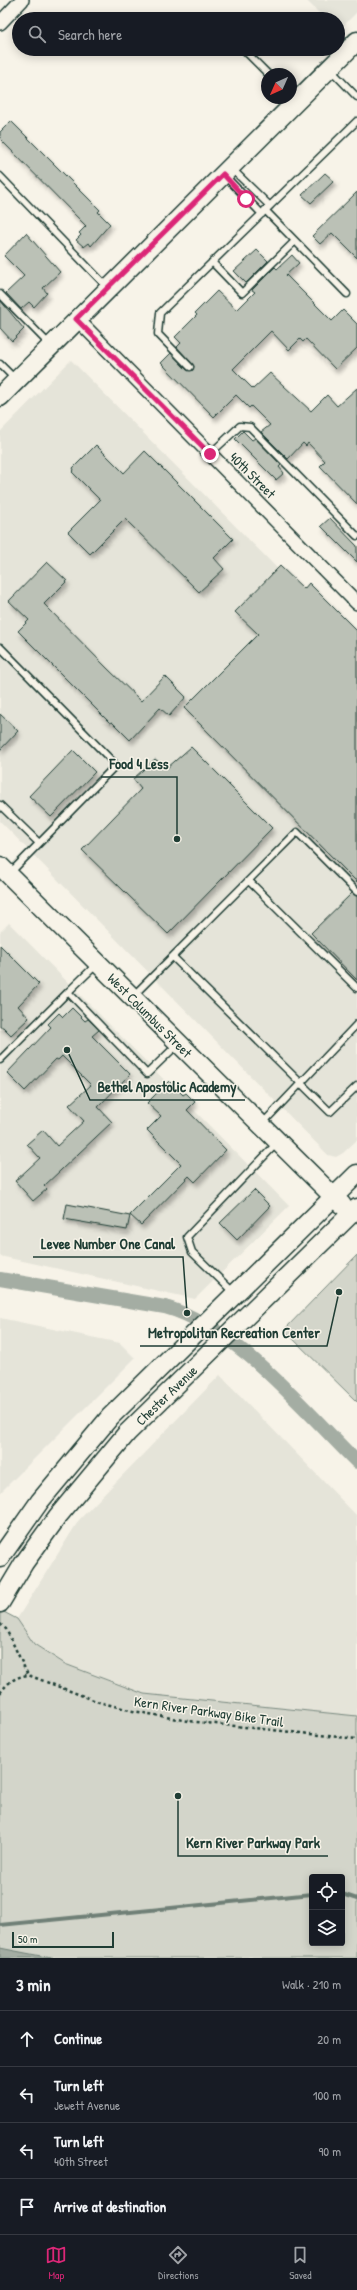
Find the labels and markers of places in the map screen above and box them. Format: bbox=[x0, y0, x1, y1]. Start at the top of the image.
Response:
callout: Food 4 Less bbox=[101, 750, 177, 777]
callout: Bethel Apostolic Academy bbox=[90, 1073, 245, 1100]
callout: Levee Number One Canal bbox=[33, 1230, 183, 1257]
callout: Metropolitan Recreation Center bbox=[140, 1319, 327, 1346]
callout: Kern River Parkway Park bbox=[178, 1829, 328, 1856]

